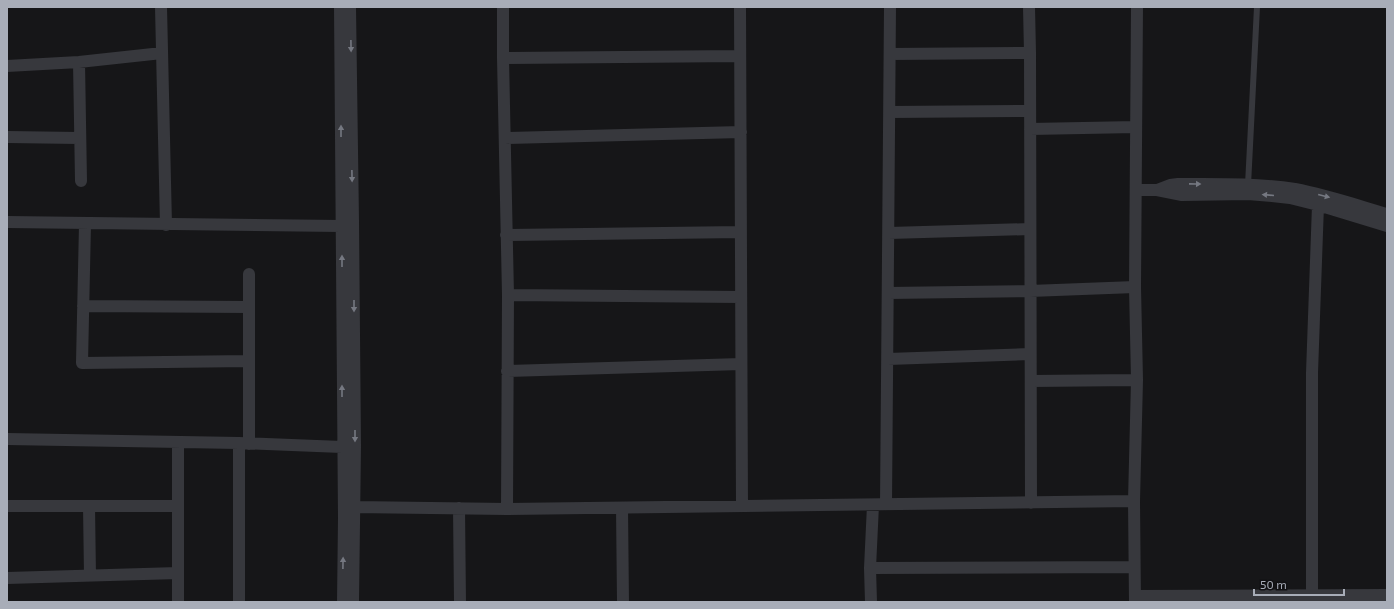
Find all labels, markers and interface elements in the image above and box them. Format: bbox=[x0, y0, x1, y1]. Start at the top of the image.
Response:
one-way arrow bbox=[348, 40, 355, 52]
one-way arrow bbox=[338, 124, 344, 137]
one-way arrow bbox=[349, 170, 355, 183]
one-way arrow bbox=[1189, 181, 1202, 187]
one-way arrow bbox=[1262, 192, 1274, 199]
one-way arrow bbox=[1318, 193, 1330, 199]
one-way arrow bbox=[339, 254, 345, 267]
one-way arrow bbox=[351, 300, 357, 313]
one-way arrow bbox=[339, 384, 345, 397]
one-way arrow bbox=[351, 430, 358, 442]
one-way arrow bbox=[340, 556, 346, 569]
scale bar bbox=[1254, 571, 1344, 597]
text: 50 m bbox=[1260, 577, 1287, 591]

